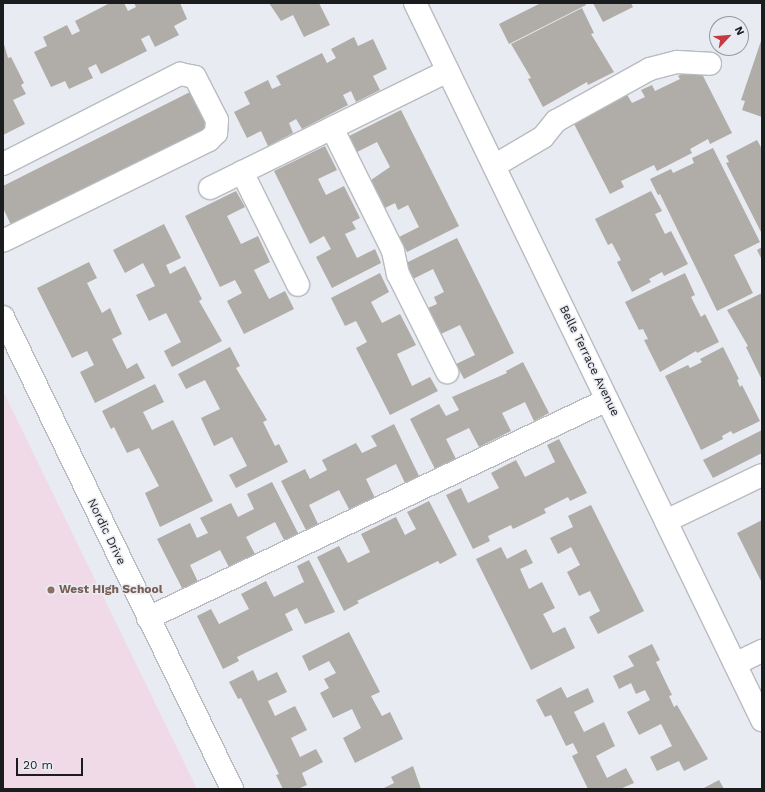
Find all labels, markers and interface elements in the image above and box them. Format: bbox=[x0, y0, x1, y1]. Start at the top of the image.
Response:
north arrow bbox=[709, 16, 749, 56]
text: N bbox=[732, 24, 747, 37]
street label: Belle Terrace Avenue bbox=[556, 303, 622, 419]
street label: Nordic Drive bbox=[84, 496, 128, 568]
place label: West High School bbox=[59, 583, 163, 597]
marker: West High School bbox=[46, 585, 56, 595]
scale bar bbox=[18, 750, 85, 776]
text: 20 m bbox=[23, 758, 53, 772]

